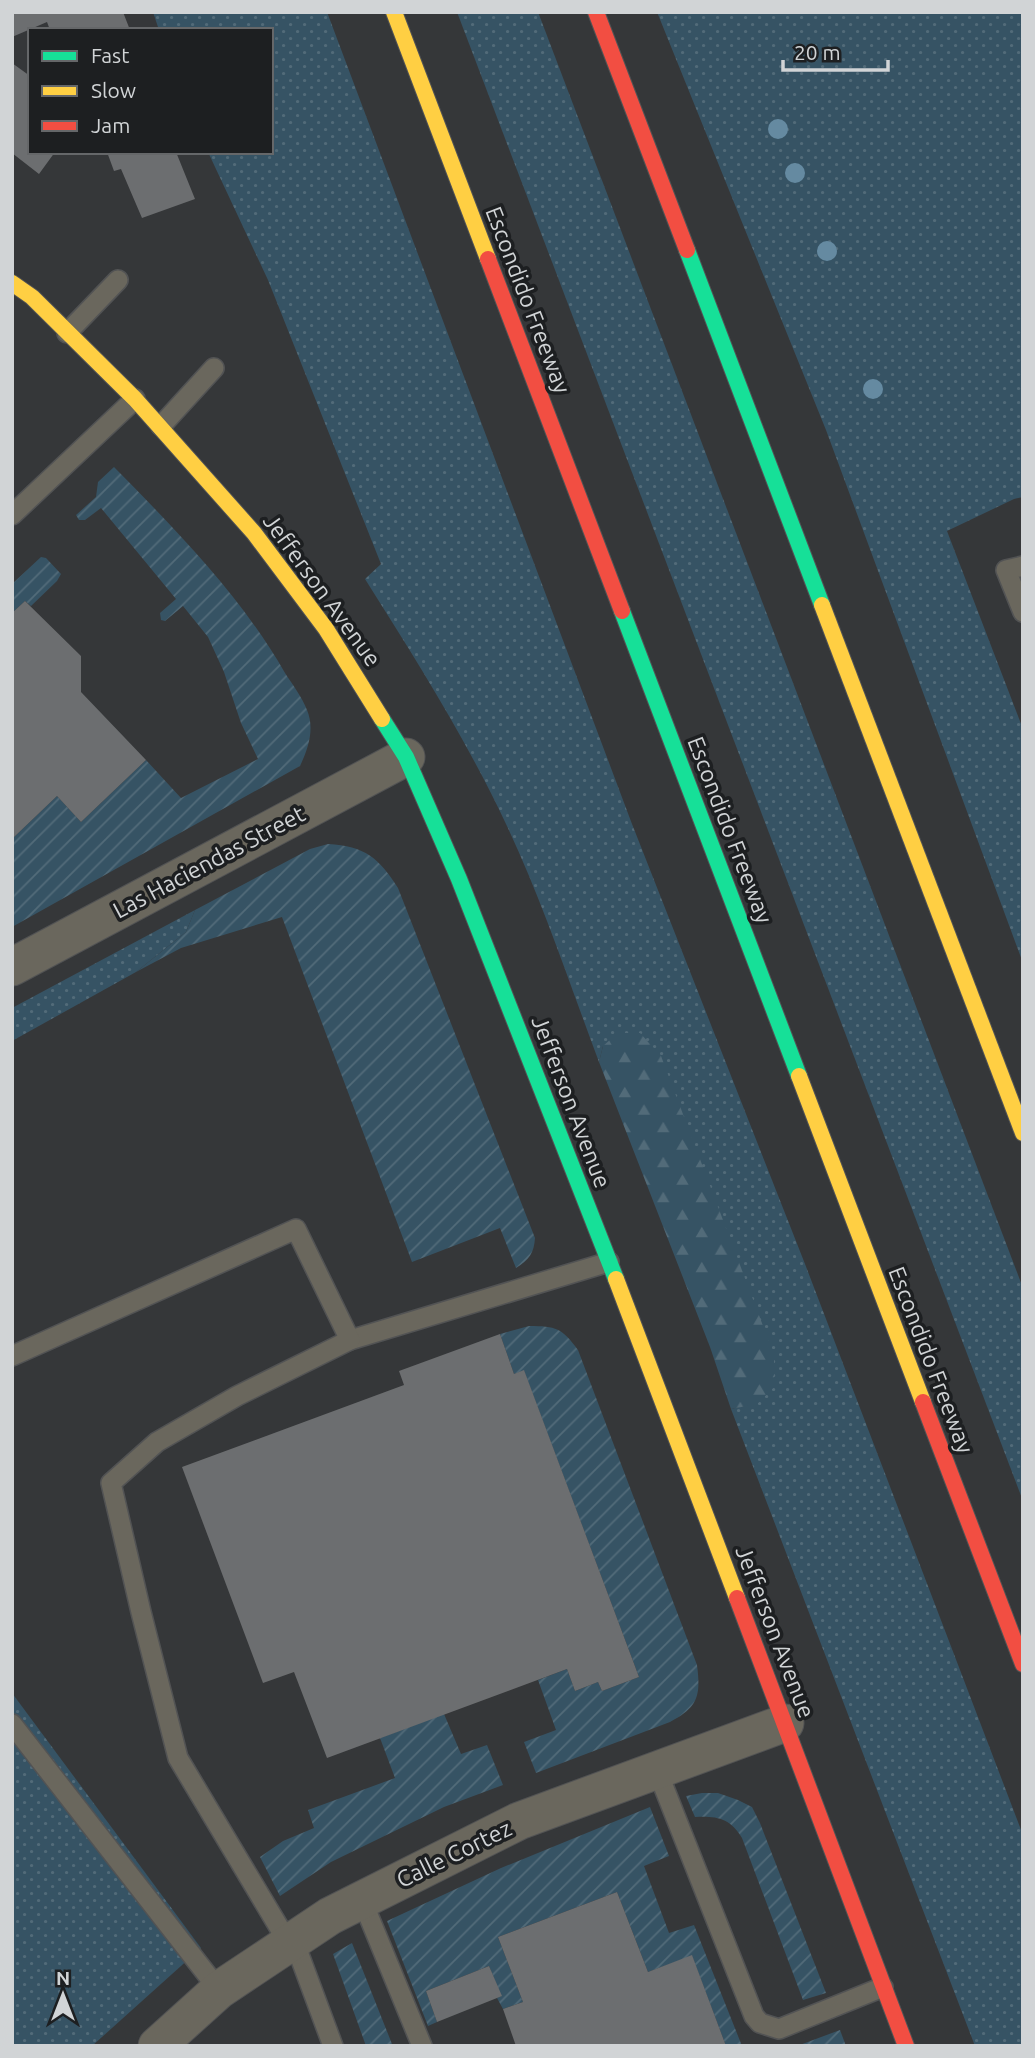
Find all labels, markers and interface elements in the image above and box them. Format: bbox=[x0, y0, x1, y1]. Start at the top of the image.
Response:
legend bbox=[28, 28, 273, 154]
scale bar bbox=[783, 28, 888, 72]
text: 20 m bbox=[794, 40, 841, 64]
text: Fast bbox=[91, 43, 129, 67]
text: Slow bbox=[91, 78, 136, 102]
text: Jam bbox=[91, 113, 130, 137]
street label: Escondido Freeway bbox=[481, 203, 576, 397]
street label: Jefferson Avenue bbox=[259, 509, 386, 671]
street label: Escondido Freeway bbox=[683, 733, 778, 927]
street label: Las Haciendas Street bbox=[109, 800, 309, 923]
street label: Jefferson Avenue bbox=[527, 1012, 616, 1191]
street label: Escondido Freeway bbox=[884, 1263, 979, 1457]
street label: Jefferson Avenue bbox=[731, 1542, 820, 1721]
street label: Calle Cortez bbox=[392, 1815, 515, 1892]
north arrow bbox=[28, 1960, 98, 2030]
text: N bbox=[56, 1967, 70, 1989]

